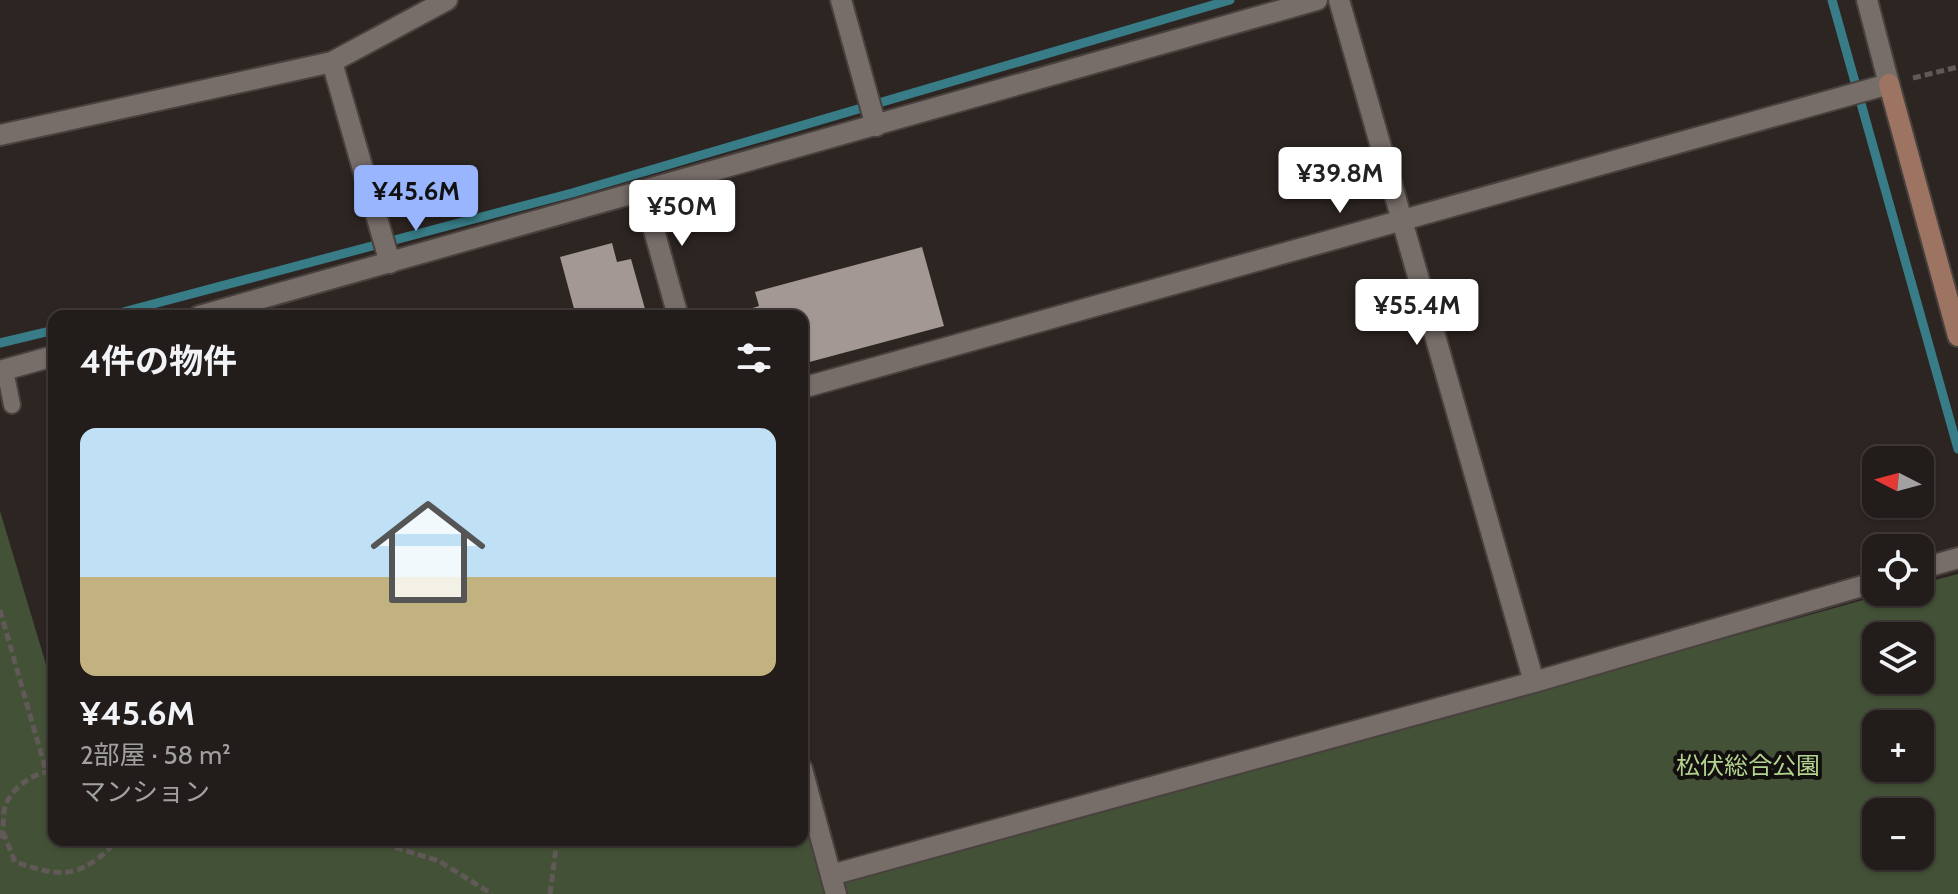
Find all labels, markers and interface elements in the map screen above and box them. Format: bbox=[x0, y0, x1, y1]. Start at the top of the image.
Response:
pin: ¥39.8M bbox=[1275, 147, 1405, 215]
text: ¥39.8M bbox=[1296, 157, 1384, 189]
pin: ¥45.6M bbox=[351, 165, 481, 233]
text: ¥45.6M bbox=[372, 175, 460, 207]
pin: ¥50M bbox=[635, 180, 729, 248]
text: ¥50M bbox=[647, 190, 717, 222]
pin: ¥55.4M bbox=[1352, 279, 1482, 347]
text: ¥55.4M bbox=[1373, 289, 1461, 321]
icon: filters bbox=[732, 336, 776, 380]
text: 4件の物件 bbox=[80, 340, 237, 382]
north arrow bbox=[1862, 446, 1934, 518]
map controls bbox=[1862, 446, 1934, 870]
icon: home bbox=[356, 480, 500, 624]
button: locate bbox=[1862, 534, 1934, 606]
button: layers bbox=[1862, 622, 1934, 694]
text: ¥45.6M bbox=[80, 692, 195, 734]
button: + bbox=[1862, 710, 1934, 782]
text: 2部屋 · 58 m² bbox=[80, 739, 231, 771]
park label: 松伏総合公園 bbox=[1676, 751, 1820, 780]
text: マンション bbox=[80, 776, 210, 808]
button: − bbox=[1862, 798, 1934, 870]

